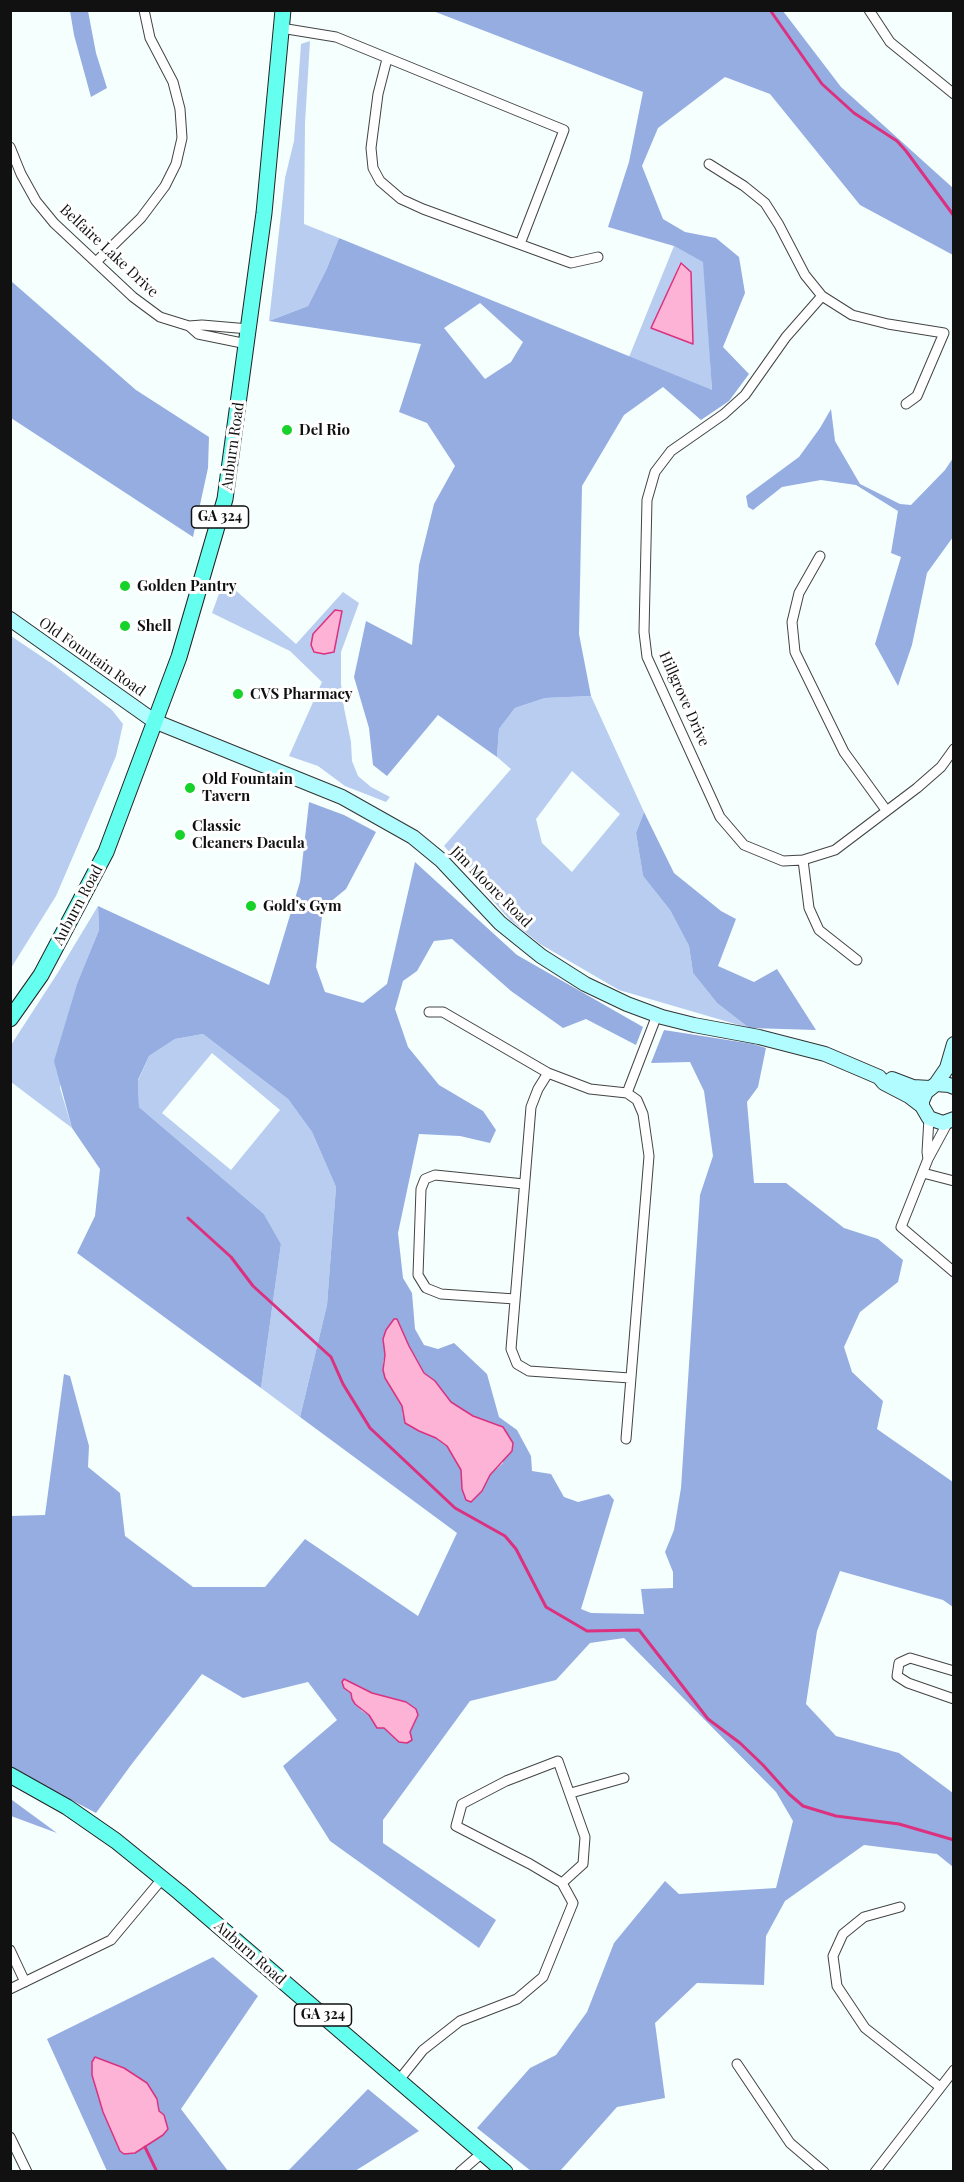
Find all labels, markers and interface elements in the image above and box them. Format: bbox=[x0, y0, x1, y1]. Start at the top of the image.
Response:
street label: Belfaire Lake Drive bbox=[56, 201, 162, 301]
street label: Auburn Road bbox=[218, 401, 248, 491]
place label: Del Rio bbox=[299, 421, 350, 439]
marker: Del Rio bbox=[280, 423, 294, 437]
road number: GA 324 bbox=[192, 506, 248, 528]
place label: Golden Pantry bbox=[137, 577, 236, 595]
marker: Golden Pantry bbox=[118, 579, 132, 593]
street label: Old Fountain Road bbox=[35, 614, 149, 700]
place label: Shell bbox=[137, 617, 172, 635]
marker: Shell bbox=[118, 619, 132, 633]
street label: Hillgrove Drive bbox=[655, 649, 713, 749]
place label: CVS Pharmacy bbox=[250, 685, 353, 703]
marker: CVS Pharmacy bbox=[231, 687, 245, 701]
place label: Old Fountain Tavern bbox=[202, 770, 293, 805]
marker: Old Fountain Tavern bbox=[183, 781, 197, 795]
place label: Classic Cleaners Dacula bbox=[192, 817, 305, 852]
marker: Classic Cleaners Dacula bbox=[173, 828, 187, 842]
street label: Jim Moore Road bbox=[447, 843, 535, 931]
street label: Auburn Road bbox=[49, 862, 107, 948]
place label: Gold's Gym bbox=[263, 897, 341, 915]
marker: Gold's Gym bbox=[244, 899, 258, 913]
street label: Auburn Road bbox=[211, 1917, 289, 1989]
road number: GA 324 bbox=[294, 2004, 352, 2026]

